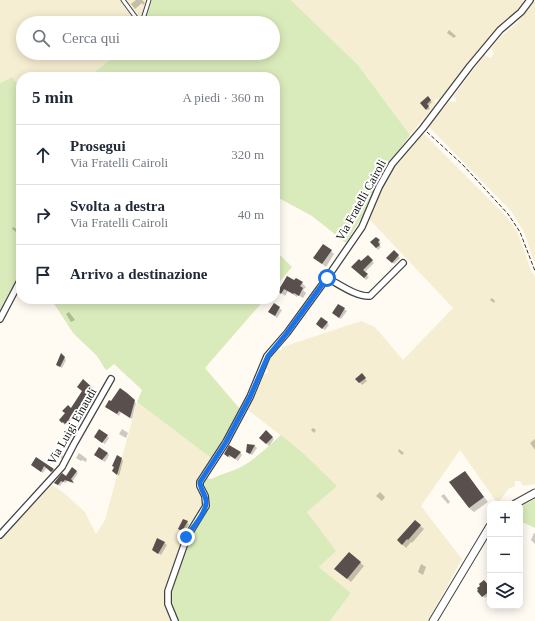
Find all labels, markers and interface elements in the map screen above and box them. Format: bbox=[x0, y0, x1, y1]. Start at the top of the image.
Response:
search box bbox=[16, 16, 280, 60]
icon: search bbox=[30, 27, 52, 49]
text: Cerca qui bbox=[62, 30, 120, 46]
text: 5 min bbox=[32, 88, 73, 107]
text: A piedi · 360 m bbox=[182, 90, 264, 105]
text: Prosegui bbox=[70, 138, 126, 154]
icon: ahead bbox=[32, 144, 54, 166]
text: 320 m bbox=[231, 147, 264, 162]
text: Via Fratelli Cairoli bbox=[70, 155, 168, 170]
street label: Via Fratelli Cairoli bbox=[333, 156, 389, 243]
text: Svolta a destra bbox=[70, 198, 165, 214]
icon: right bbox=[32, 204, 54, 226]
text: 40 m bbox=[238, 207, 264, 222]
text: Via Fratelli Cairoli bbox=[70, 215, 168, 230]
icon: arrive bbox=[32, 264, 54, 286]
text: Arrivo a destinazione bbox=[70, 266, 207, 282]
route start bbox=[318, 269, 336, 287]
street label: Via Luigi Einaudi bbox=[44, 385, 100, 467]
map controls bbox=[487, 501, 523, 609]
button: + bbox=[487, 501, 523, 537]
route end bbox=[177, 528, 195, 546]
button: − bbox=[487, 537, 523, 573]
button: layers bbox=[487, 573, 523, 609]

